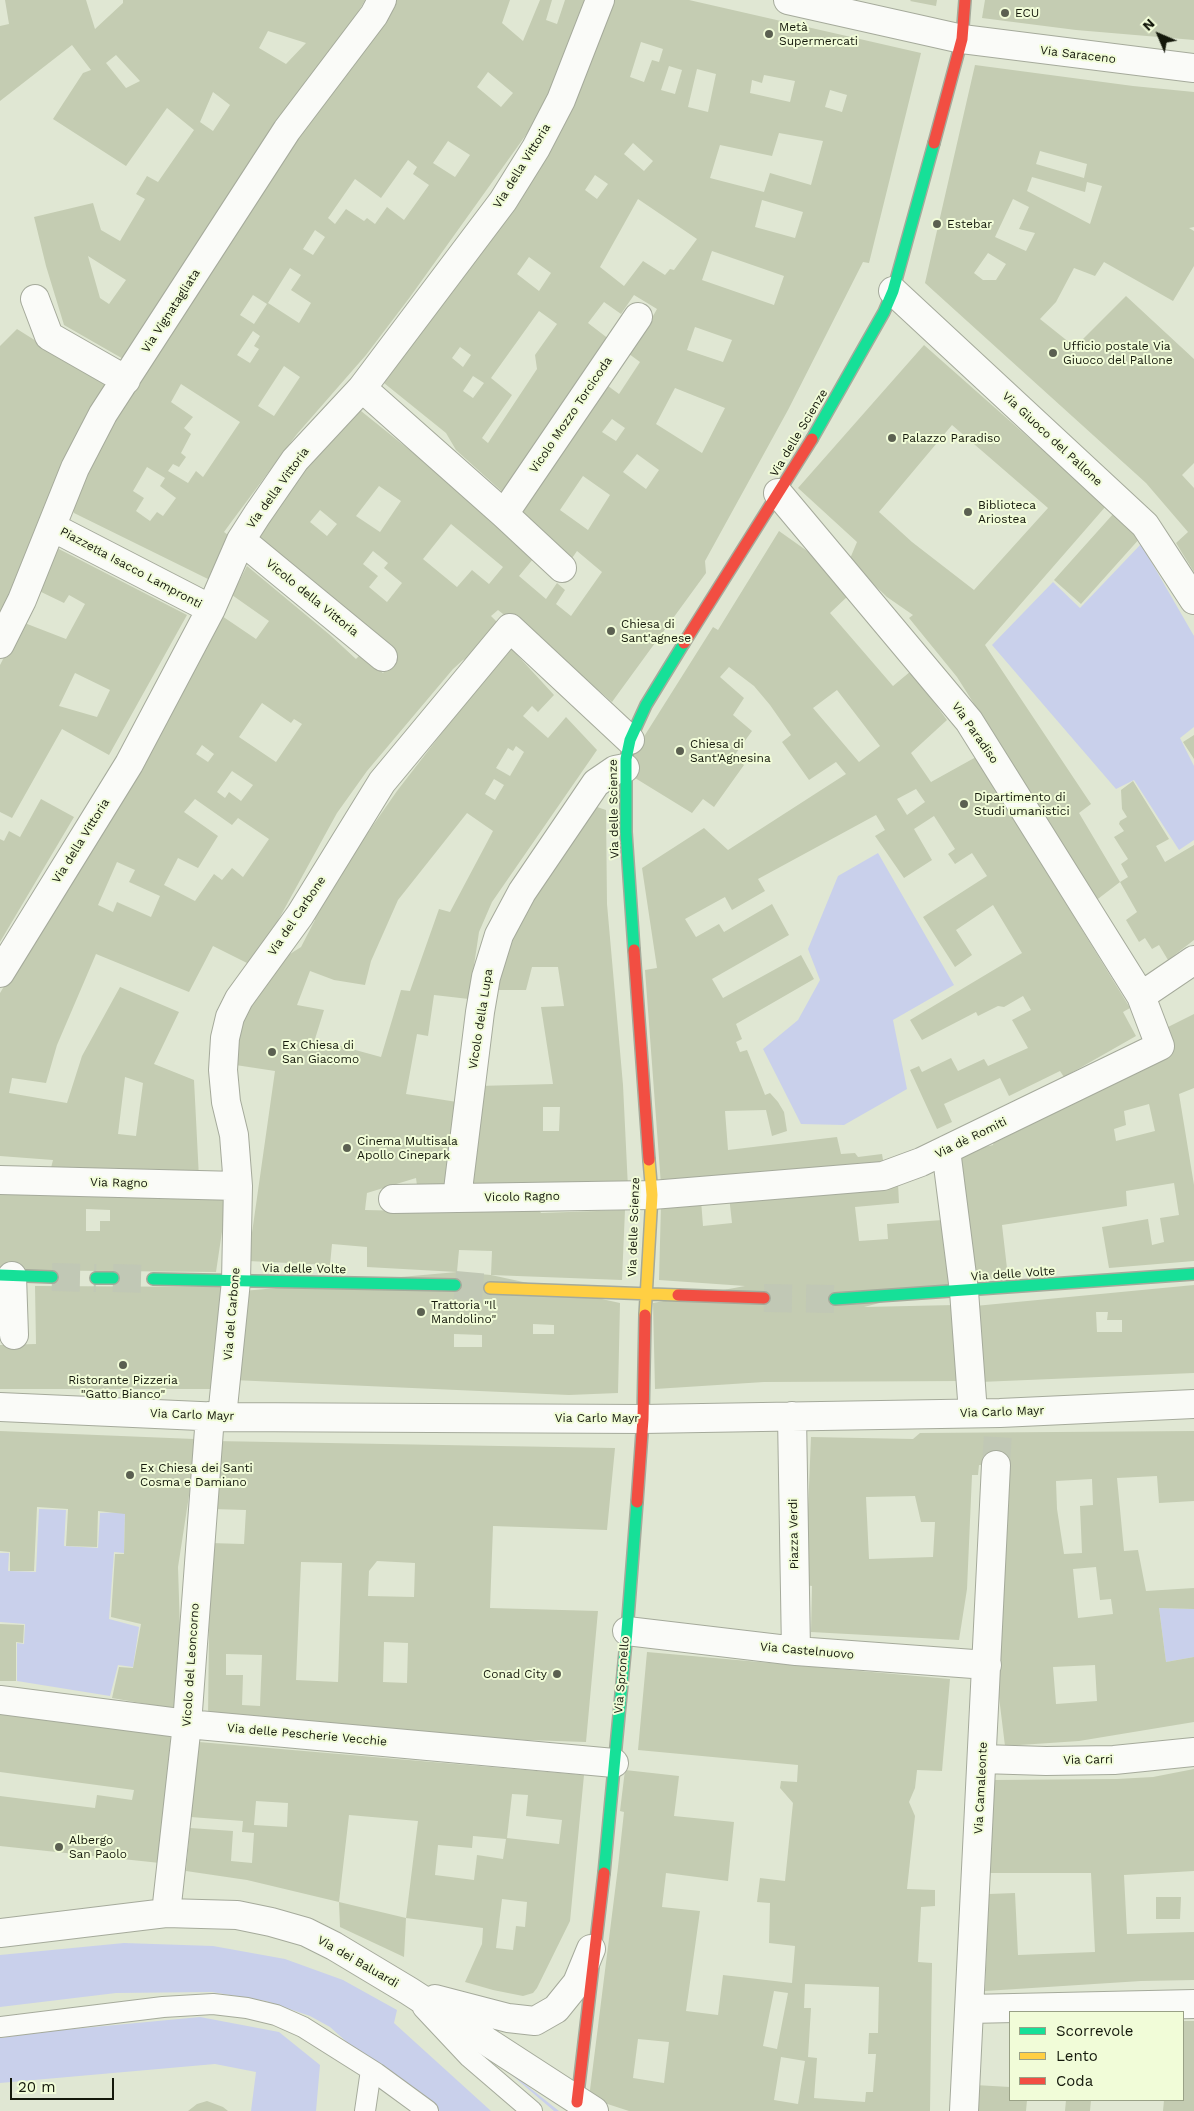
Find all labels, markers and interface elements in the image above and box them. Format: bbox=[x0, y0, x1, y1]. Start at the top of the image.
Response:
place label: ECU bbox=[1015, 6, 1039, 20]
marker: ECU bbox=[999, 7, 1011, 19]
north arrow bbox=[1134, 10, 1184, 60]
text: N bbox=[1139, 15, 1158, 34]
place label: Metà Supermercati bbox=[779, 20, 858, 48]
marker: Metà Supermercati bbox=[763, 28, 775, 40]
street label: Via Saraceno bbox=[1039, 43, 1117, 67]
street label: Via della Vittoria bbox=[490, 121, 554, 211]
place label: Estebar bbox=[947, 217, 992, 231]
marker: Estebar bbox=[931, 218, 943, 230]
street label: Via Vignatagliata bbox=[139, 267, 203, 355]
place label: Ufficio postale Via Giuoco del Pallone bbox=[1063, 339, 1173, 367]
marker: Ufficio postale Via Giuoco del Pallone bbox=[1047, 347, 1059, 359]
street label: Vicolo Mozzo Torcicoda bbox=[527, 354, 615, 476]
street label: Via delle Scienze bbox=[767, 386, 831, 480]
street label: Via Giuoco del Pallone bbox=[999, 389, 1105, 489]
place label: Palazzo Paradiso bbox=[902, 431, 1000, 445]
marker: Palazzo Paradiso bbox=[886, 432, 898, 444]
street label: Via della Vittoria bbox=[244, 445, 312, 531]
place label: Biblioteca Ariostea bbox=[978, 498, 1036, 526]
marker: Biblioteca Ariostea bbox=[962, 506, 974, 518]
street label: Piazzetta Isacco Lampronti bbox=[58, 524, 204, 612]
street label: Vicolo della Vittoria bbox=[263, 556, 361, 640]
place label: Chiesa di Sant'agnese bbox=[621, 617, 691, 645]
marker: Chiesa di Sant'agnese bbox=[605, 625, 617, 637]
street label: Via Paradiso bbox=[949, 699, 1001, 767]
place label: Chiesa di Sant'Agnesina bbox=[690, 737, 771, 765]
marker: Chiesa di Sant'Agnesina bbox=[674, 745, 686, 757]
street label: Via delle Scienze bbox=[606, 759, 622, 859]
place label: Dipartimento di Studi umanistici bbox=[974, 790, 1070, 818]
street label: Via della Vittoria bbox=[49, 796, 113, 886]
marker: Dipartimento di Studi umanistici bbox=[958, 798, 970, 810]
street label: Via del Carbone bbox=[265, 873, 329, 959]
street label: Vicolo della Lupa bbox=[466, 968, 496, 1070]
place label: Ex Chiesa di San Giacomo bbox=[282, 1038, 359, 1066]
marker: Ex Chiesa di San Giacomo bbox=[266, 1046, 278, 1058]
street label: Via dè Romiti bbox=[933, 1114, 1009, 1162]
place label: Cinema Multisala Apollo Cinepark bbox=[357, 1134, 458, 1162]
marker: Cinema Multisala Apollo Cinepark bbox=[341, 1142, 353, 1154]
street label: Via Ragno bbox=[90, 1175, 148, 1191]
street label: Via delle Scienze bbox=[625, 1177, 643, 1277]
street label: Vicolo Ragno bbox=[484, 1189, 560, 1205]
street label: Via delle Volte bbox=[262, 1261, 346, 1277]
street label: Via delle Volte bbox=[970, 1264, 1056, 1284]
street label: Via del Carbone bbox=[221, 1267, 243, 1361]
place label: Trattoria "Il Mandolino" bbox=[431, 1298, 496, 1326]
marker: Trattoria "Il Mandolino" bbox=[415, 1306, 427, 1318]
marker: Ristorante Pizzeria "Gatto Bianco" bbox=[117, 1359, 129, 1371]
place label: Ristorante Pizzeria "Gatto Bianco" bbox=[68, 1373, 178, 1401]
street label: Via Carlo Mayr bbox=[960, 1403, 1044, 1421]
street label: Via Carlo Mayr bbox=[150, 1406, 234, 1424]
street label: Via Carlo Mayr bbox=[555, 1411, 639, 1425]
place label: Ex Chiesa dei Santi Cosma e Damiano bbox=[140, 1461, 253, 1489]
marker: Ex Chiesa dei Santi Cosma e Damiano bbox=[124, 1469, 136, 1481]
street label: Piazza Verdi bbox=[786, 1499, 802, 1569]
street label: Vicolo del Leoncorno bbox=[179, 1603, 203, 1727]
street label: Via Spronello bbox=[611, 1636, 633, 1714]
street label: Via Castelnuovo bbox=[759, 1640, 855, 1662]
place label: Conad City bbox=[483, 1667, 547, 1681]
marker: Conad City bbox=[551, 1668, 563, 1680]
street label: Via delle Pescherie Vecchie bbox=[226, 1721, 388, 1749]
street label: Via Camaleonte bbox=[971, 1742, 991, 1834]
street label: Via Carri bbox=[1063, 1752, 1113, 1768]
place label: Albergo San Paolo bbox=[69, 1833, 127, 1861]
marker: Albergo San Paolo bbox=[53, 1841, 65, 1853]
street label: Via dei Baluardi bbox=[315, 1933, 401, 1991]
legend bbox=[1009, 2011, 1184, 2101]
text: Scorrevole bbox=[1056, 2022, 1134, 2040]
text: Lento bbox=[1056, 2047, 1098, 2065]
scale bar bbox=[12, 2068, 116, 2100]
text: Coda bbox=[1056, 2072, 1093, 2090]
text: 20 m bbox=[18, 2078, 56, 2096]

